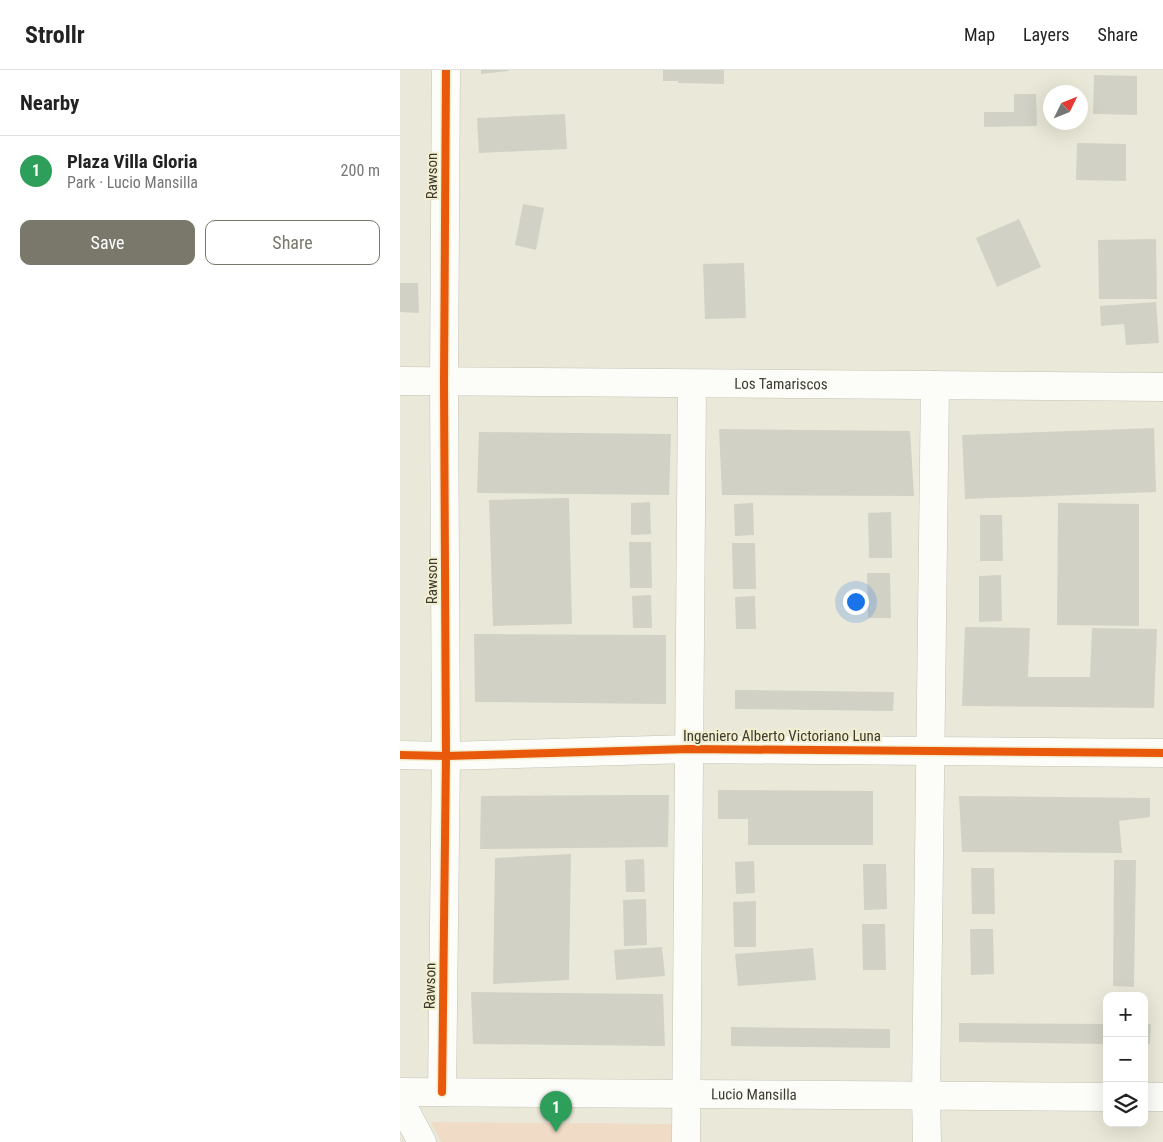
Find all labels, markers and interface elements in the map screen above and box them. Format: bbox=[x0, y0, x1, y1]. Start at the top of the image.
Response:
text: Strollr bbox=[25, 21, 85, 49]
text: Map bbox=[964, 24, 995, 45]
text: Layers bbox=[1023, 24, 1070, 45]
text: Share bbox=[1098, 24, 1138, 45]
north arrow bbox=[1043, 85, 1088, 130]
text: Nearby bbox=[20, 91, 79, 115]
text: Plaza Villa Gloria bbox=[67, 150, 198, 173]
street label: Rawson bbox=[423, 153, 441, 199]
text: 1 bbox=[32, 161, 40, 180]
text: 200 m bbox=[341, 161, 380, 180]
text: Park · Lucio Mansilla bbox=[67, 173, 198, 192]
button: Save bbox=[20, 220, 195, 265]
button: Share bbox=[205, 220, 380, 265]
street label: Los Tamariscos bbox=[734, 375, 828, 393]
street label: Rawson bbox=[423, 558, 441, 604]
your location bbox=[843, 589, 869, 615]
street label: Ingeniero Alberto Victoriano Luna bbox=[683, 727, 881, 745]
street label: Rawson bbox=[421, 963, 439, 1009]
map controls bbox=[1103, 992, 1148, 1127]
button: + bbox=[1103, 992, 1148, 1037]
button: − bbox=[1103, 1037, 1148, 1082]
button: layers bbox=[1103, 1082, 1148, 1127]
street label: Lucio Mansilla bbox=[711, 1085, 797, 1104]
pin: 1 bbox=[540, 1091, 572, 1132]

